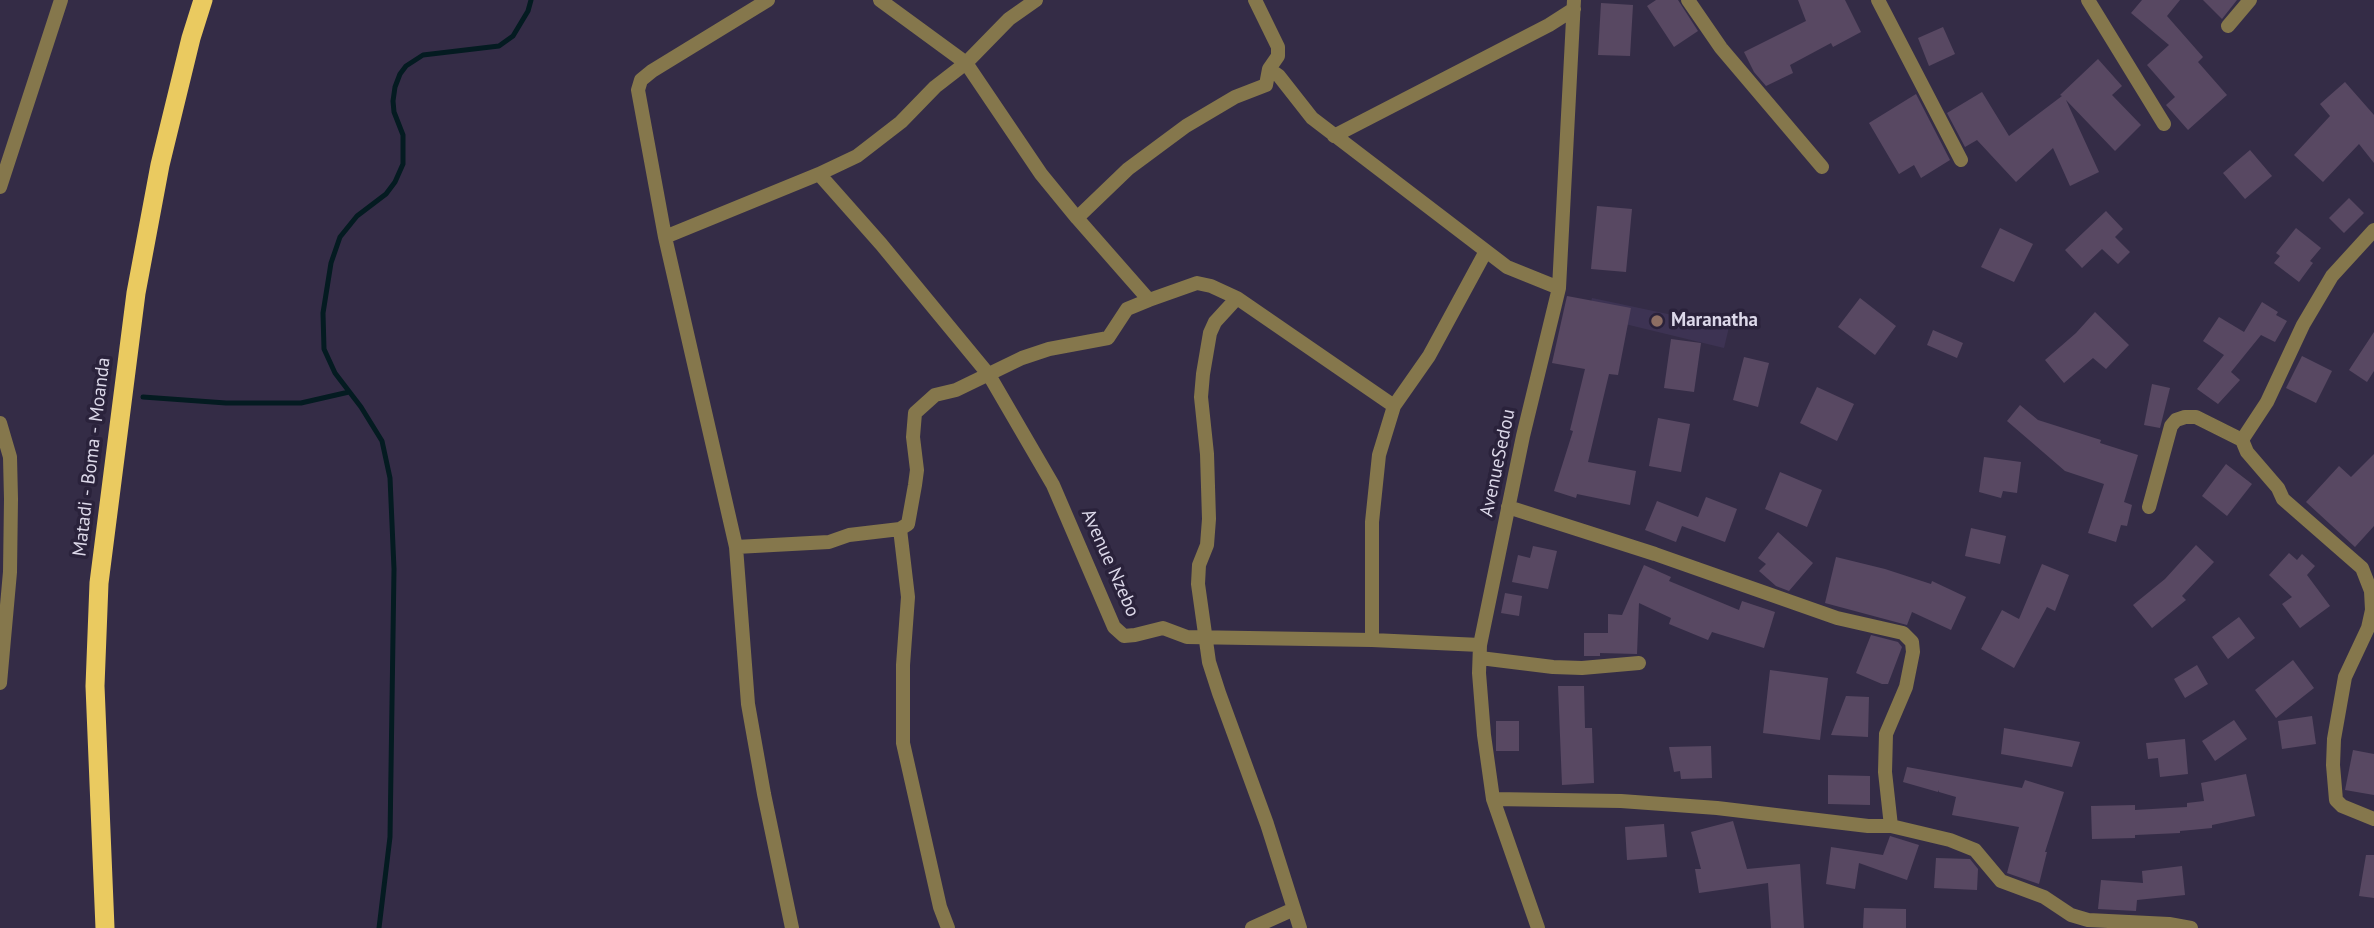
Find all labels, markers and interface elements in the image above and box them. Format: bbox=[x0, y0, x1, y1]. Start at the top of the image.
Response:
place label: Maranatha bbox=[1671, 310, 1758, 332]
marker: Maranatha bbox=[1649, 313, 1665, 329]
street label: Matadi - Boma - Moanda bbox=[68, 356, 116, 558]
street label: AvenueSedou bbox=[1475, 407, 1521, 519]
street label: Avenue Nzebo bbox=[1076, 506, 1144, 620]

